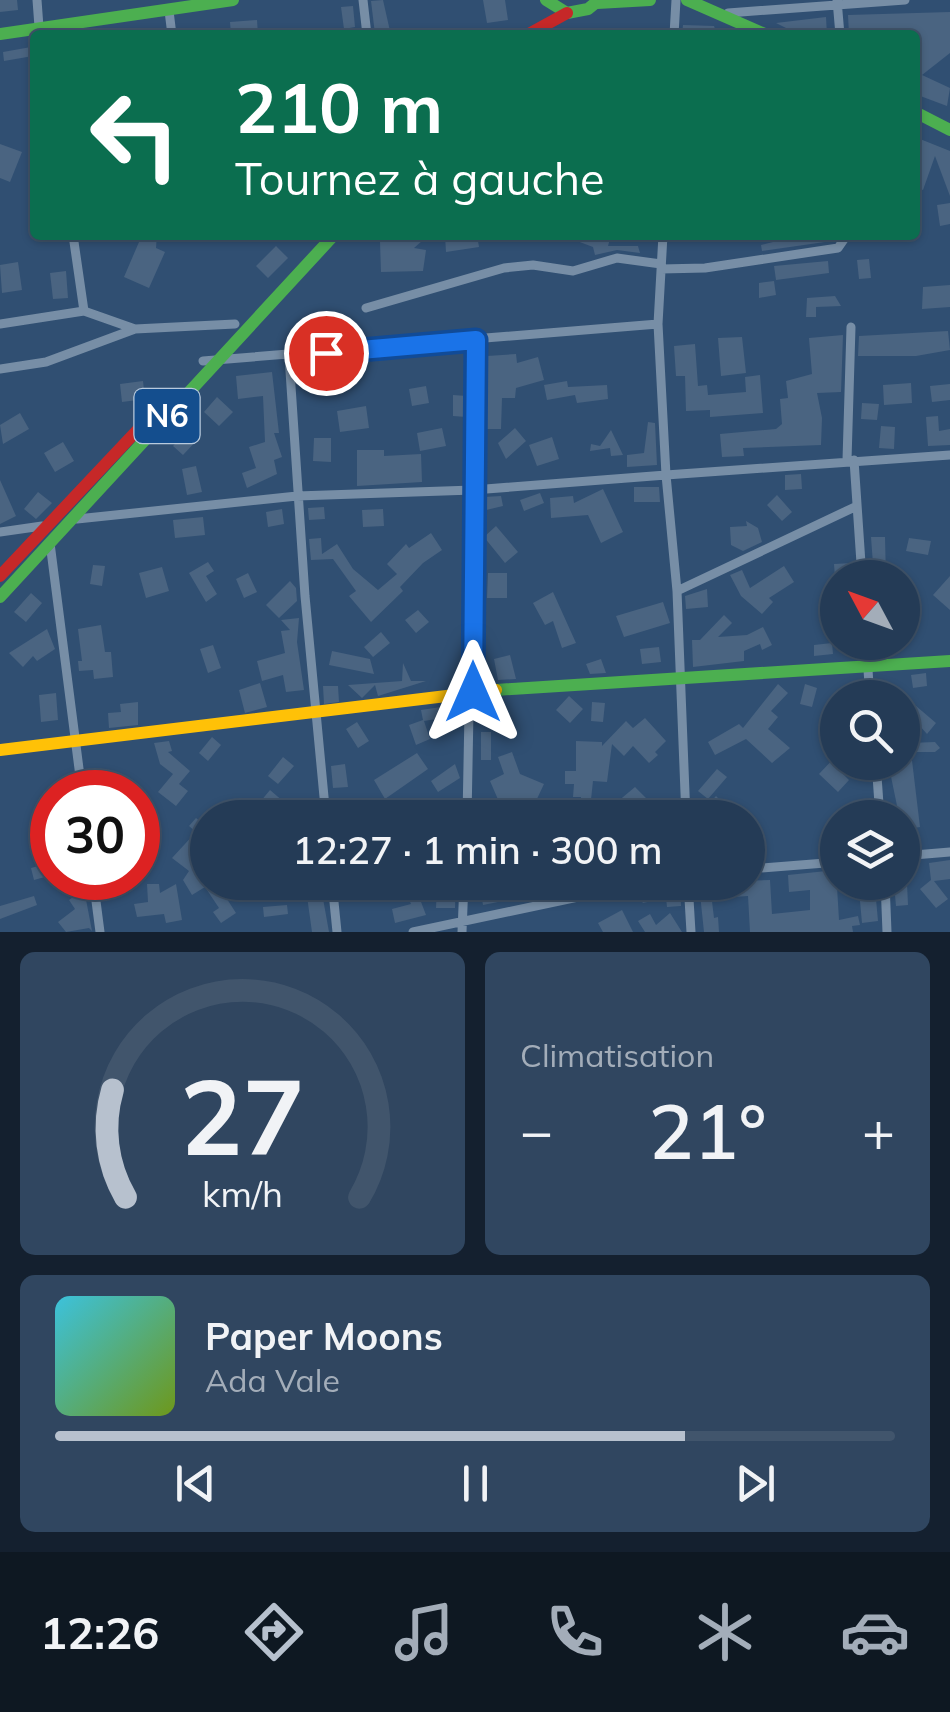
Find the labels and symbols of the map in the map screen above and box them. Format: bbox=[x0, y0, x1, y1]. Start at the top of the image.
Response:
pin bbox=[284, 311, 369, 396]
road number: N6 bbox=[134, 389, 200, 443]
north arrow bbox=[820, 560, 920, 660]
position arrow bbox=[421, 640, 525, 744]
speed limit sign: 30 bbox=[30, 770, 160, 900]

